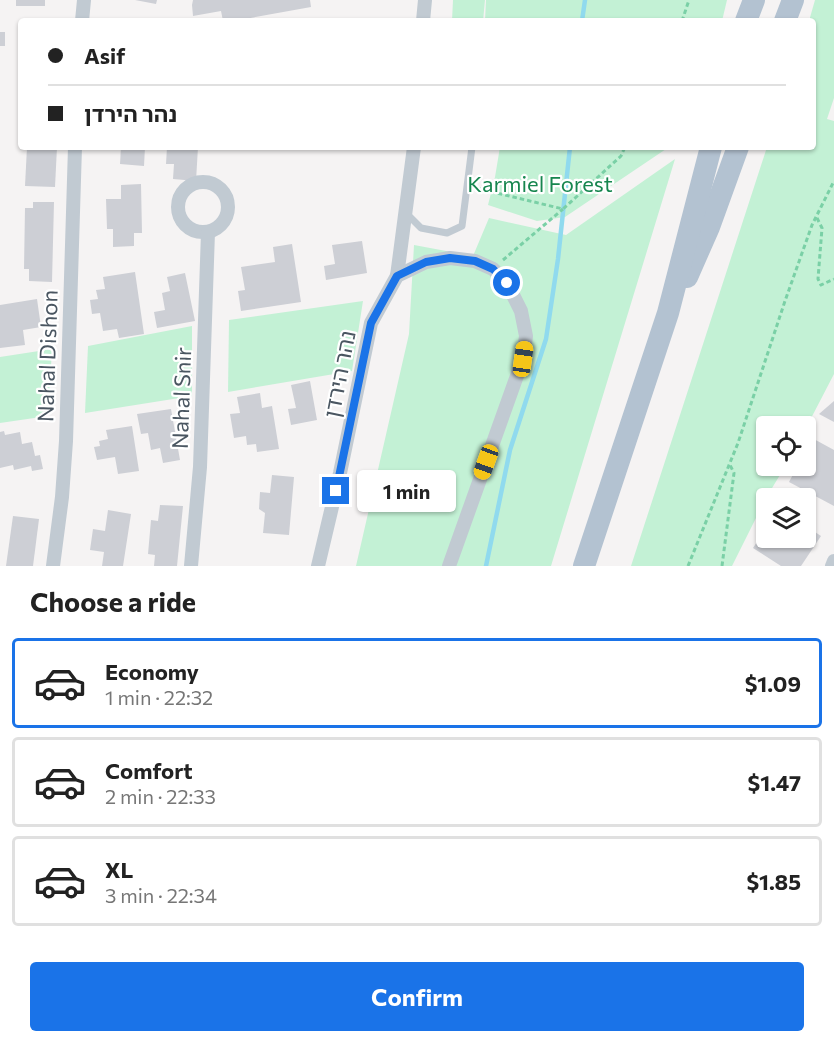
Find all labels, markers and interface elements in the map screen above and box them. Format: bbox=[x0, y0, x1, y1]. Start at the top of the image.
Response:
text: Asif bbox=[84, 42, 125, 69]
text: נהר הירדן bbox=[84, 100, 177, 127]
park label: Karmiel Forest bbox=[467, 170, 613, 197]
route start bbox=[493, 269, 520, 296]
street label: Nahal Dishon bbox=[31, 289, 63, 423]
street label: נהר הירדן bbox=[317, 328, 361, 420]
car bbox=[512, 340, 534, 378]
street label: Nahal Snir bbox=[166, 346, 196, 449]
map controls bbox=[756, 416, 816, 548]
button: locate bbox=[756, 416, 816, 476]
car bbox=[471, 442, 501, 482]
callout: 1 min bbox=[357, 470, 456, 512]
route end bbox=[322, 477, 349, 504]
text: 1 min bbox=[383, 479, 430, 503]
button: layers bbox=[756, 488, 816, 548]
text: Choose a ride bbox=[30, 585, 196, 618]
icon: car bbox=[33, 656, 87, 710]
text: Economy bbox=[105, 658, 199, 685]
text: $1.09 bbox=[745, 670, 801, 697]
text: 1 min · 22:32 bbox=[105, 685, 213, 709]
icon: car bbox=[33, 755, 87, 809]
text: Comfort bbox=[105, 757, 193, 784]
text: $1.47 bbox=[748, 769, 801, 796]
text: 2 min · 22:33 bbox=[105, 784, 216, 808]
icon: car bbox=[33, 854, 87, 908]
text: XL bbox=[105, 856, 133, 883]
text: $1.85 bbox=[746, 868, 801, 895]
text: 3 min · 22:34 bbox=[105, 883, 217, 907]
button: Confirm bbox=[30, 962, 804, 1031]

